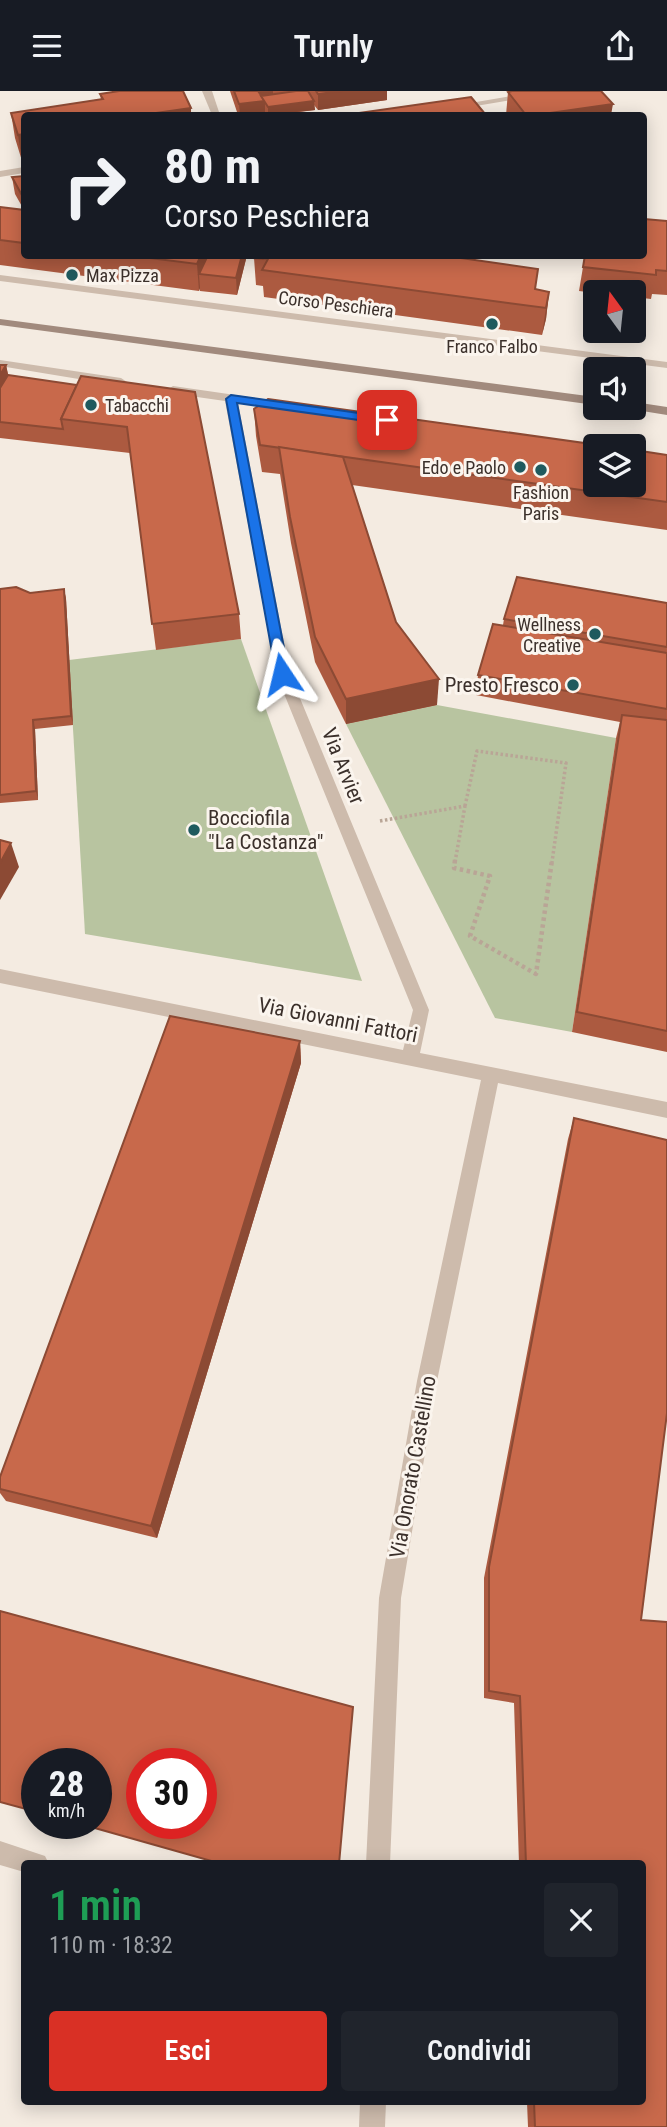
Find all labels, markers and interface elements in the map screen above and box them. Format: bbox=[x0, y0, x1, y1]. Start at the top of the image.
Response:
icon: menu bbox=[28, 27, 66, 65]
text: Turnly bbox=[294, 27, 373, 65]
icon: share bbox=[601, 27, 639, 65]
text: 80 m bbox=[164, 138, 261, 195]
icon: right bbox=[49, 140, 140, 231]
text: Corso Peschiera bbox=[164, 197, 370, 235]
place label: Max Pizza bbox=[86, 265, 159, 286]
marker: Max Pizza bbox=[64, 267, 80, 283]
north arrow bbox=[583, 280, 646, 343]
map controls bbox=[583, 280, 646, 497]
street label: Corso Peschiera bbox=[277, 287, 395, 321]
marker: Franco Falbo bbox=[484, 316, 500, 332]
place label: Franco Falbo bbox=[446, 336, 538, 357]
button: sound bbox=[583, 357, 646, 420]
pin bbox=[357, 390, 417, 450]
place label: Tabacchi bbox=[105, 395, 169, 416]
marker: Tabacchi bbox=[83, 397, 99, 413]
icon: arrive bbox=[368, 401, 406, 439]
button: layers bbox=[583, 434, 646, 497]
place label: Edo e Paolo bbox=[422, 457, 506, 478]
marker: Edo e Paolo bbox=[512, 459, 528, 475]
marker: Fashion Paris bbox=[533, 462, 549, 478]
place label: Fashion Paris bbox=[513, 482, 569, 524]
place label: Wellness Creative bbox=[517, 614, 581, 656]
marker: Wellness Creative bbox=[587, 626, 603, 642]
position arrow bbox=[245, 637, 319, 711]
place label: Presto Fresco bbox=[445, 673, 559, 697]
marker: Presto Fresco bbox=[565, 677, 581, 693]
street label: Via Arvier bbox=[317, 724, 369, 808]
place label: Bocciofila "La Costanza" bbox=[208, 806, 323, 854]
marker: Bocciofila "La Costanza" bbox=[186, 822, 202, 838]
street label: Via Giovanni Fattori bbox=[256, 993, 420, 1047]
street label: Via Onorato Castellino bbox=[385, 1374, 441, 1560]
speed limit sign: 30 bbox=[126, 1748, 217, 1839]
text: 28 bbox=[49, 1764, 84, 1805]
text: km/h bbox=[48, 1800, 85, 1821]
text: 1 min bbox=[49, 1881, 142, 1930]
button: close bbox=[544, 1883, 618, 1957]
text: 110 m · 18:32 bbox=[49, 1932, 173, 1959]
button: Esci bbox=[49, 2011, 327, 2091]
button: Condividi bbox=[341, 2011, 618, 2091]

